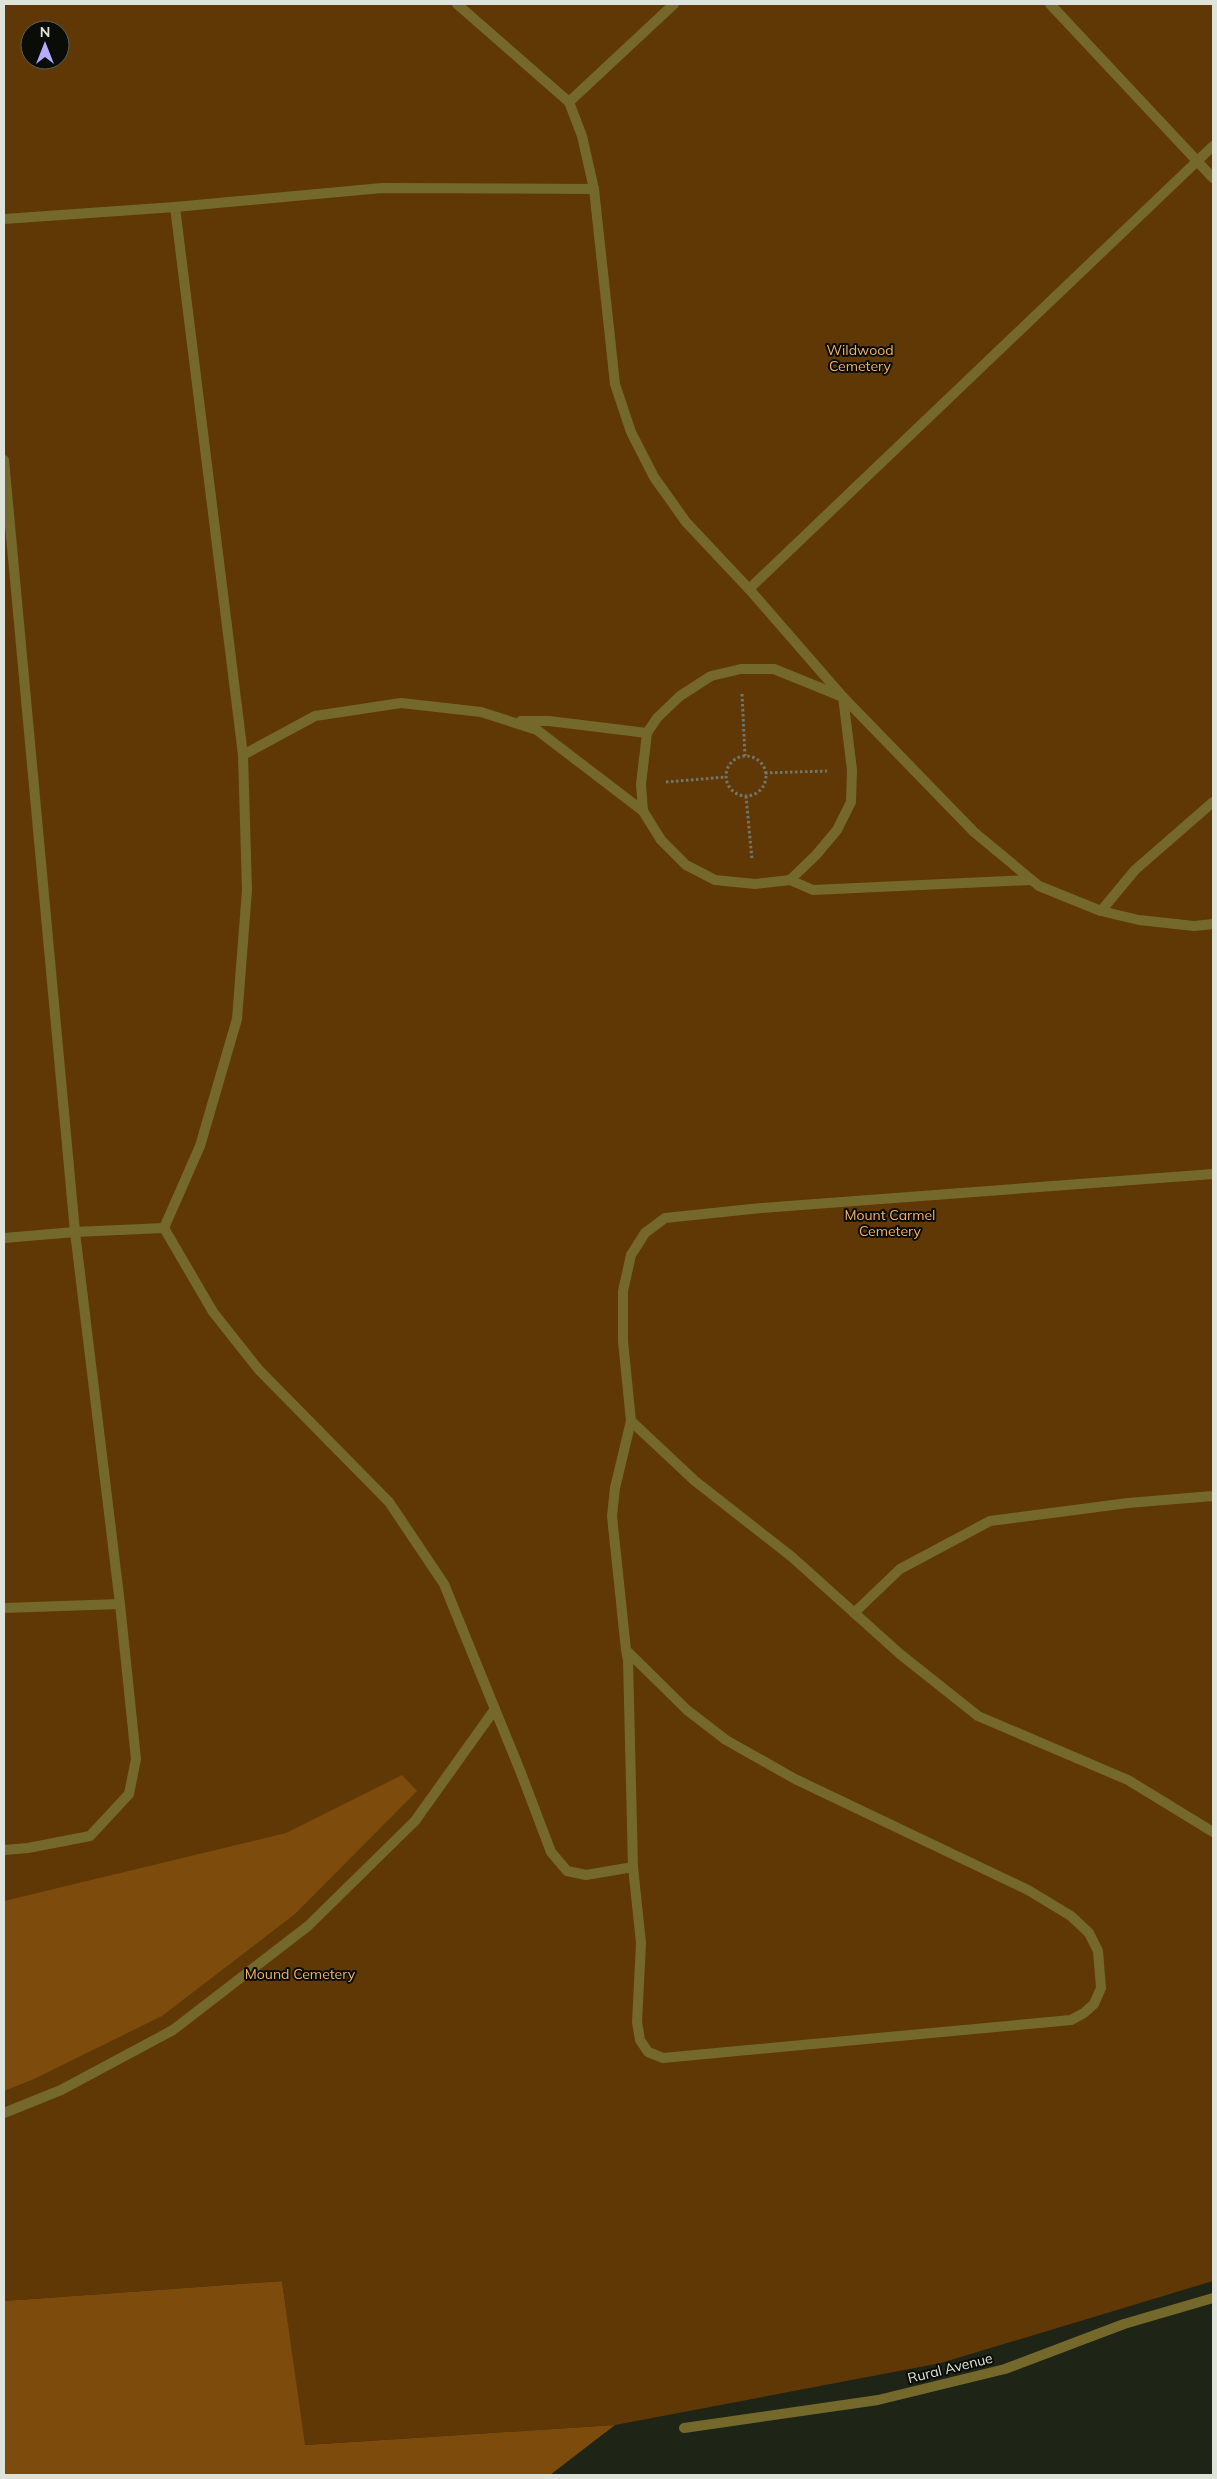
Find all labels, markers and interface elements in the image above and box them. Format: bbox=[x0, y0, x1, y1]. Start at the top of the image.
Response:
north arrow bbox=[20, 20, 70, 70]
text: N bbox=[40, 23, 50, 41]
park label: Wildwood Cemetery bbox=[826, 341, 894, 375]
park label: Mount Carmel Cemetery bbox=[845, 1206, 935, 1240]
park label: Mound Cemetery bbox=[245, 1965, 356, 1983]
street label: Rural Avenue bbox=[906, 2349, 994, 2387]

